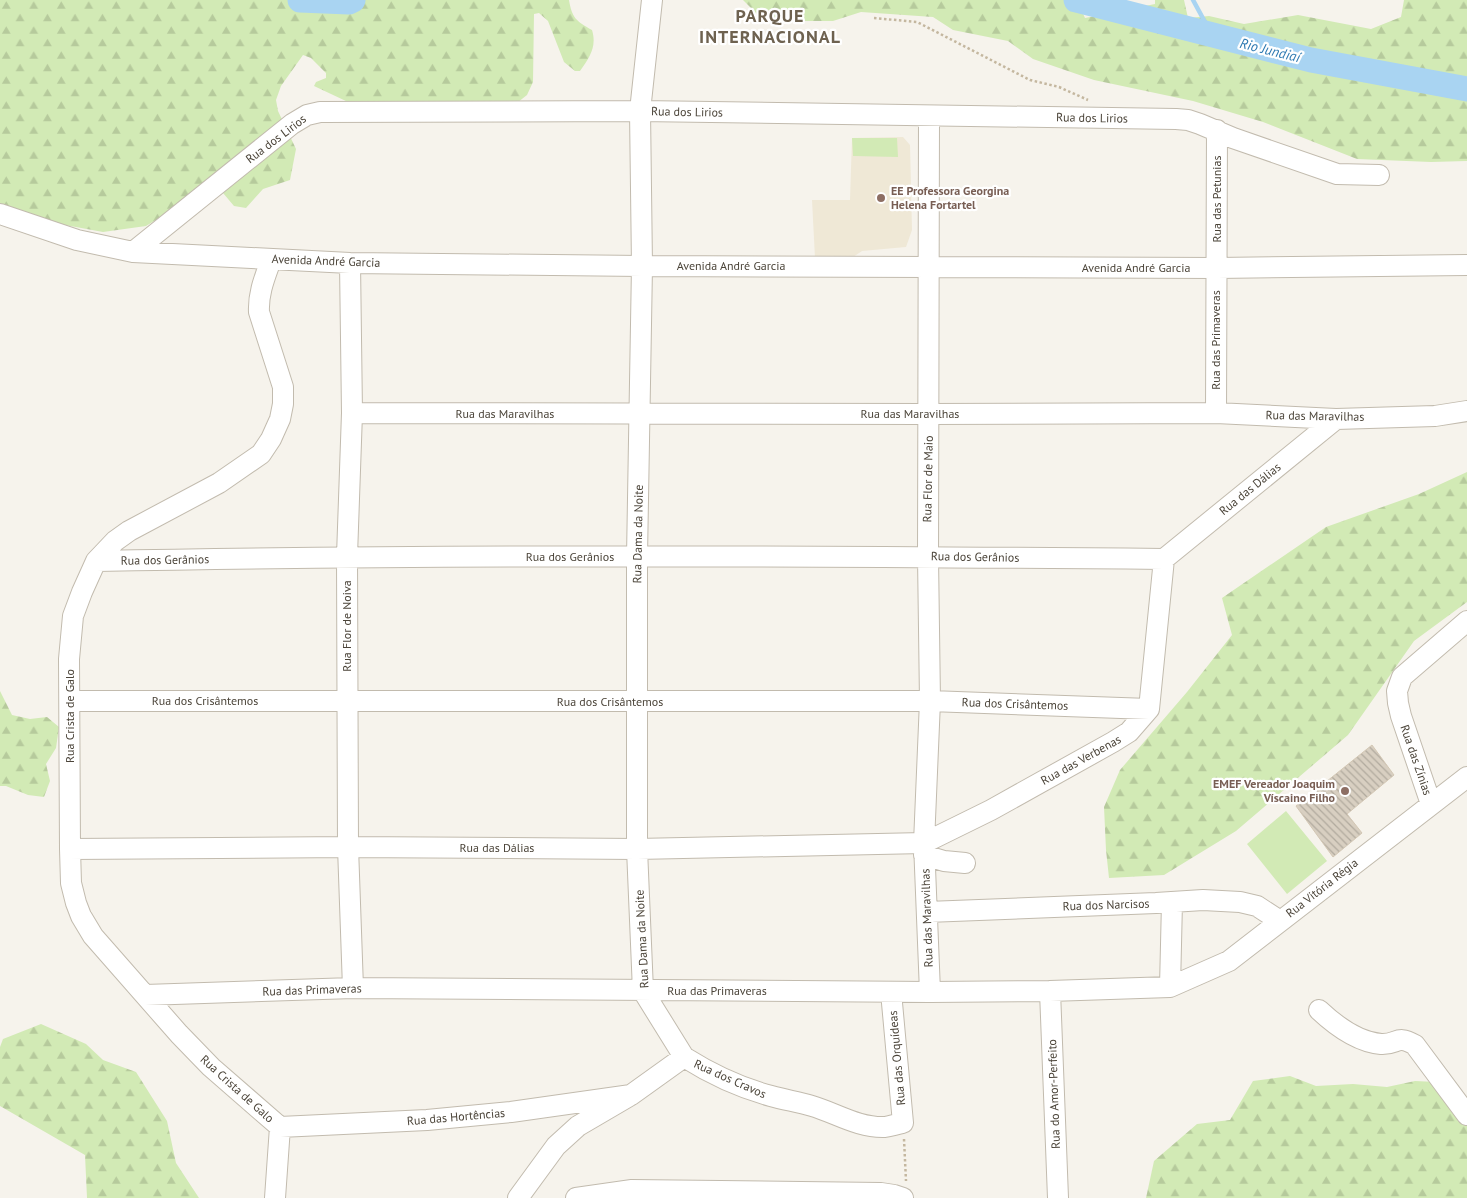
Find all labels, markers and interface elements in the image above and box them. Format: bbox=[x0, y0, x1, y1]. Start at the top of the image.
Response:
district label: PARQUE INTERNACIONAL bbox=[699, 4, 841, 48]
water label: Rio Jundiaí bbox=[1238, 34, 1303, 67]
street label: Rua dos Lirios bbox=[651, 103, 723, 120]
street label: Rua dos Lirios bbox=[1056, 109, 1128, 126]
street label: Rua dos Lirios bbox=[242, 111, 309, 166]
street label: Rua das Petunias bbox=[1209, 155, 1224, 243]
place label: EE Professora Georgina Helena Fortartel bbox=[891, 183, 1009, 212]
marker: EE Professora Georgina Helena Fortartel bbox=[875, 192, 887, 204]
street label: Avenida André Garcia bbox=[271, 251, 381, 270]
street label: Avenida André Garcia bbox=[677, 258, 785, 273]
street label: Avenida André Garcia bbox=[1082, 260, 1190, 275]
street label: Rua das Primaveras bbox=[1208, 290, 1223, 390]
street label: Rua das Maravilhas bbox=[456, 406, 554, 421]
street label: Rua das Maravilhas bbox=[861, 406, 959, 421]
street label: Rua das Maravilhas bbox=[1265, 407, 1365, 424]
street label: Rua Flor de Maio bbox=[919, 435, 936, 523]
street label: Rua das Dálias bbox=[1216, 459, 1283, 518]
street label: Rua Dama da Noite bbox=[629, 485, 646, 583]
street label: Rua dos Gerânios bbox=[931, 548, 1019, 565]
street label: Rua dos Gerânios bbox=[526, 549, 614, 564]
street label: Rua dos Gerânios bbox=[121, 551, 209, 568]
street label: Rua Flor de Noiva bbox=[339, 580, 354, 672]
street label: Rua Crista de Galo bbox=[62, 669, 77, 763]
street label: Rua dos Crisântemos bbox=[152, 693, 258, 708]
street label: Rua dos Crisântemos bbox=[557, 694, 663, 709]
street label: Rua dos Crisântemos bbox=[962, 694, 1069, 713]
street label: Rua das Zínias bbox=[1397, 723, 1436, 797]
street label: Rua das Verbenas bbox=[1038, 731, 1123, 788]
place label: EMEF Vereador Joaquim Víscaino Filho bbox=[1213, 776, 1336, 805]
marker: EMEF Vereador Joaquim Víscaino Filho bbox=[1339, 785, 1351, 797]
street label: Rua das Dálias bbox=[460, 840, 534, 855]
street label: Rua Vitória Régia bbox=[1283, 855, 1361, 920]
street label: Rua das Maravilhas bbox=[917, 868, 936, 968]
street label: Rua Dama da Noite bbox=[631, 889, 652, 989]
street label: Rua dos Narcisos bbox=[1062, 895, 1150, 914]
street label: Rua das Primaveras bbox=[262, 980, 362, 999]
street label: Rua das Primaveras bbox=[667, 983, 767, 998]
street label: Rua das Orquídeas bbox=[885, 1010, 908, 1106]
street label: Rua do Amor-Perfeito bbox=[1044, 1039, 1063, 1149]
street label: Rua Crista de Galo bbox=[197, 1052, 277, 1126]
street label: Rua dos Cravos bbox=[692, 1056, 769, 1101]
street label: Rua das Hortências bbox=[406, 1105, 506, 1128]

